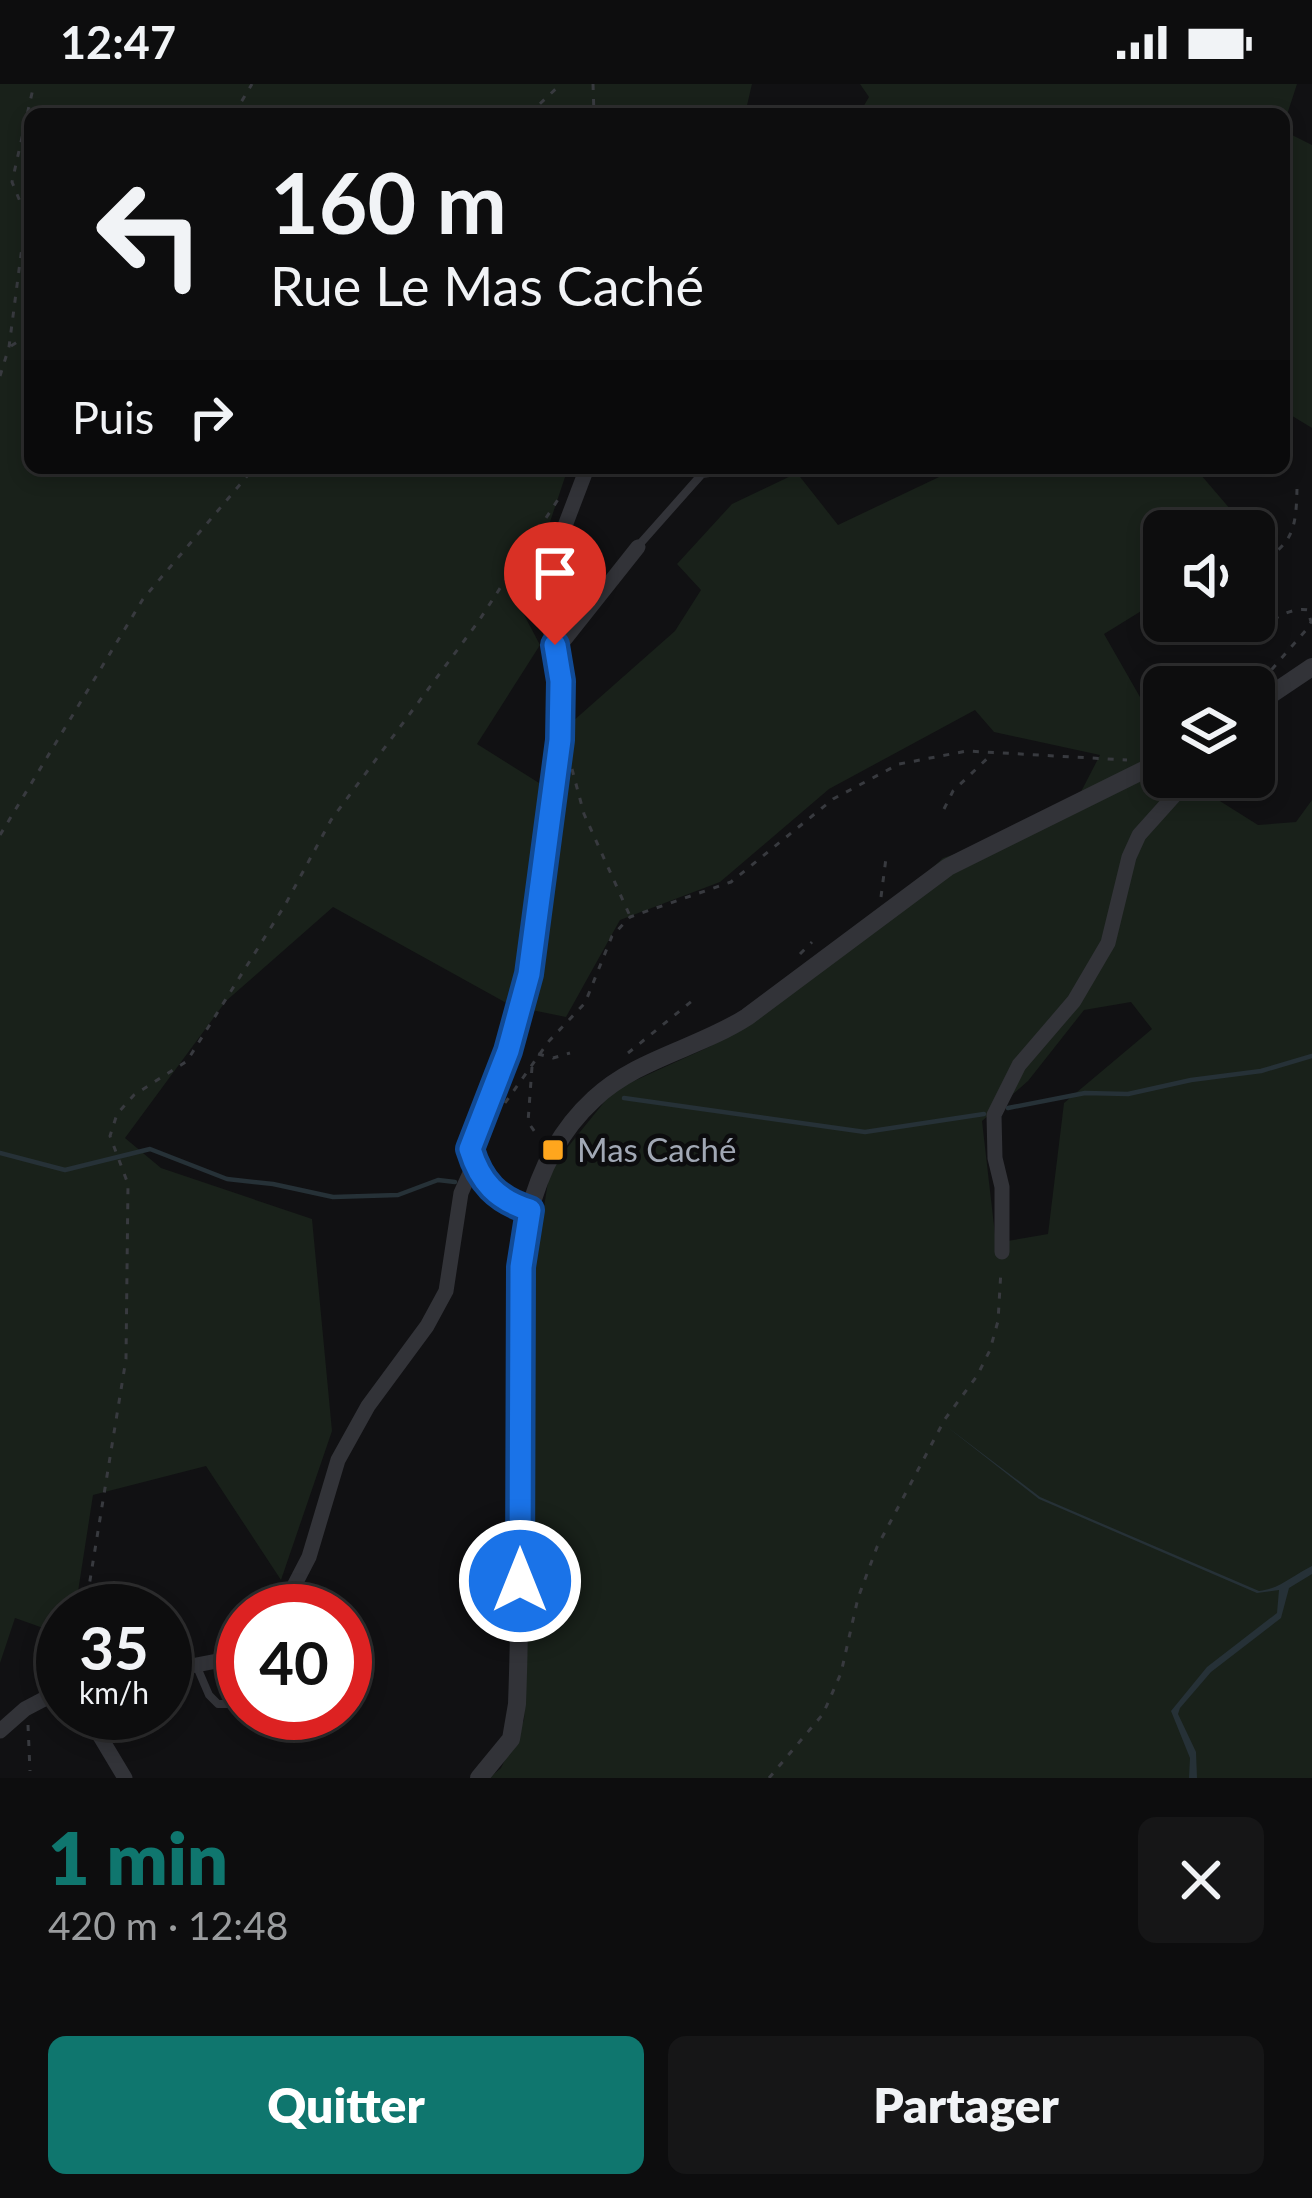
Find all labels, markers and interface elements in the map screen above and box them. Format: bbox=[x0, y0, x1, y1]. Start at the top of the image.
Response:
text: 12:47 bbox=[60, 15, 176, 69]
text: 160 m bbox=[270, 151, 507, 252]
icon: left bbox=[72, 156, 228, 312]
text: Rue Le Mas Caché bbox=[270, 253, 704, 318]
icon: right bbox=[178, 384, 244, 450]
text: Puis bbox=[72, 390, 154, 444]
map controls bbox=[1143, 510, 1275, 798]
button: sound bbox=[1143, 510, 1275, 642]
pin bbox=[504, 522, 606, 645]
icon: arrive bbox=[522, 540, 588, 606]
button: layers bbox=[1143, 666, 1275, 798]
place label: Mas Caché bbox=[577, 1129, 736, 1169]
marker: Mas Caché bbox=[540, 1137, 566, 1163]
position arrow bbox=[457, 1518, 583, 1644]
speed limit sign: 40 bbox=[216, 1584, 372, 1740]
text: 35 bbox=[79, 1611, 149, 1683]
text: km/h bbox=[79, 1674, 149, 1710]
text: 1 min bbox=[48, 1814, 228, 1900]
button: close bbox=[1138, 1817, 1264, 1943]
text: 420 m · 12:48 bbox=[48, 1902, 288, 1948]
button: Quitter bbox=[48, 2036, 644, 2174]
button: Partager bbox=[668, 2036, 1264, 2174]

